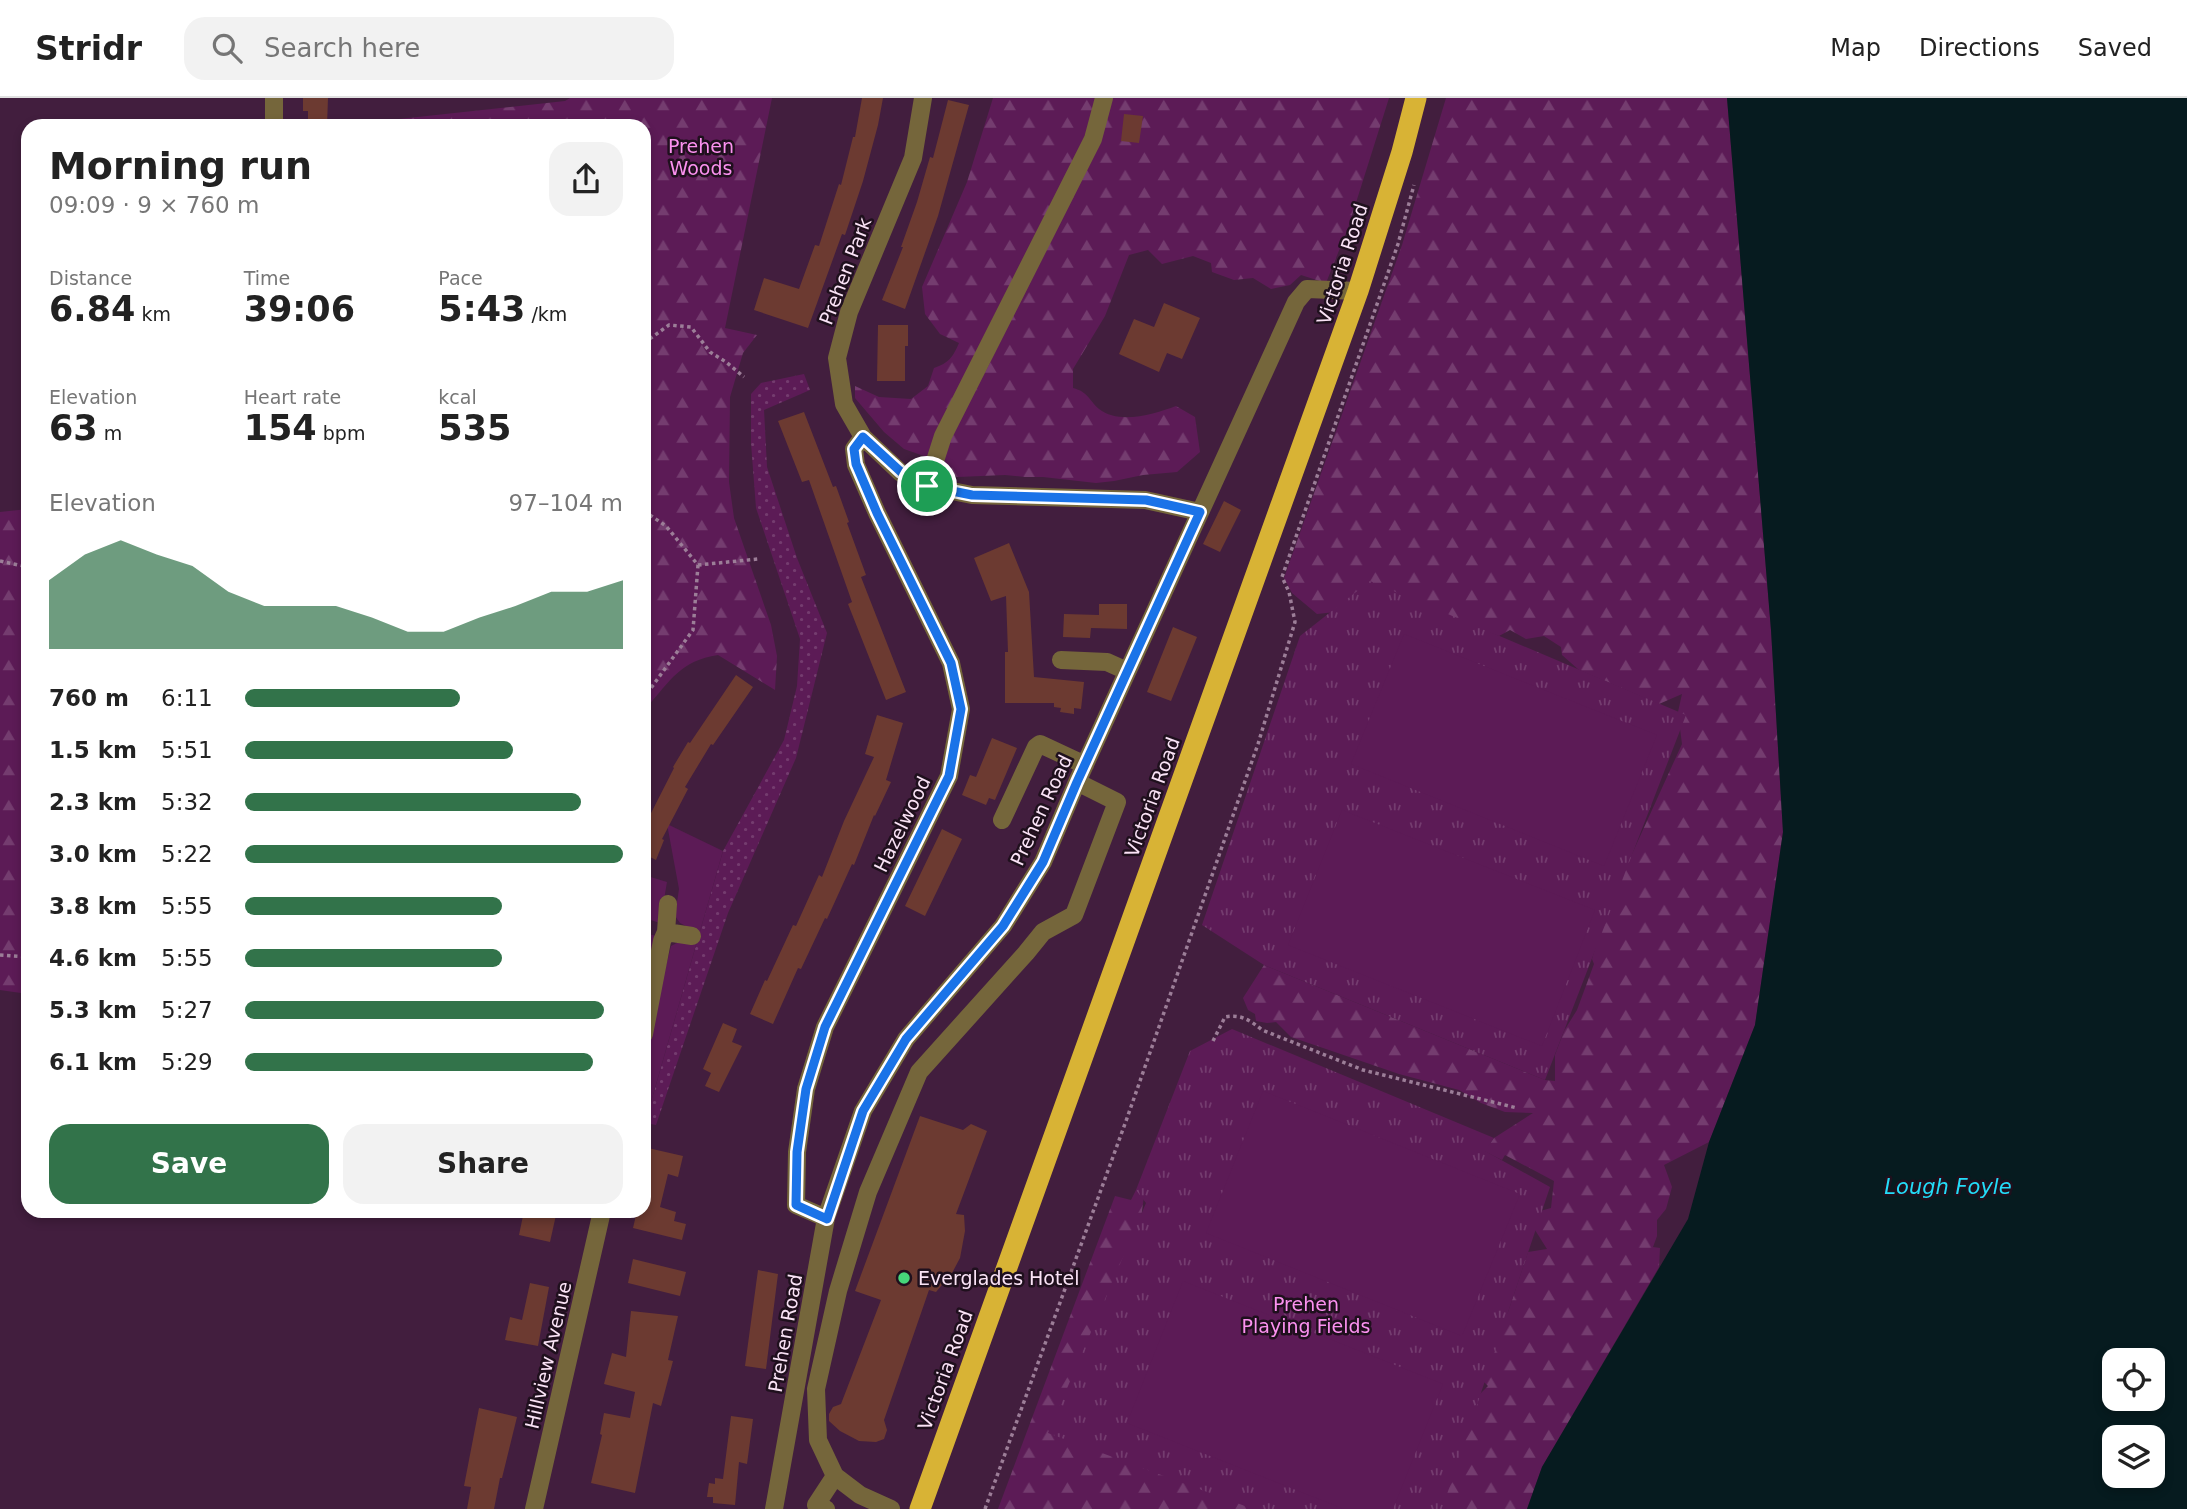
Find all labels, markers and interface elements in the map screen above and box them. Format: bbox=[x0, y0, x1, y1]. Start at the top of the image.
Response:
search box bbox=[184, 17, 674, 80]
text: Stridr bbox=[35, 29, 142, 68]
icon: search bbox=[208, 29, 246, 67]
text: Search here bbox=[264, 33, 420, 63]
text: Map bbox=[1830, 34, 1881, 62]
text: Directions bbox=[1919, 34, 2040, 62]
text: Saved bbox=[2078, 34, 2152, 62]
park label: Prehen Woods bbox=[668, 135, 734, 179]
button: share bbox=[549, 142, 623, 216]
text: Morning run bbox=[49, 144, 312, 188]
text: 09:09 · 9 × 760 m bbox=[49, 192, 259, 218]
street label: Victoria Road bbox=[1312, 201, 1372, 327]
street label: Prehen Park bbox=[814, 214, 876, 328]
text: Distance bbox=[49, 267, 132, 289]
text: Time bbox=[244, 267, 290, 289]
text: Pace bbox=[438, 267, 483, 289]
text: 6.84 bbox=[49, 289, 135, 329]
text: 39:06 bbox=[244, 289, 355, 329]
text: 5:43 bbox=[438, 289, 525, 329]
text: km bbox=[135, 303, 171, 325]
text: /km bbox=[525, 303, 567, 325]
text: Elevation bbox=[49, 386, 137, 408]
text: Heart rate bbox=[244, 386, 341, 408]
text: kcal bbox=[438, 386, 477, 408]
text: 63 bbox=[49, 408, 98, 448]
text: 154 bbox=[244, 408, 317, 448]
text: 535 bbox=[438, 408, 511, 448]
text: m bbox=[98, 422, 122, 444]
text: bpm bbox=[317, 422, 365, 444]
pin bbox=[897, 456, 957, 516]
icon: arrive bbox=[908, 467, 946, 505]
text: Elevation bbox=[49, 490, 156, 516]
text: 97–104 m bbox=[509, 490, 623, 516]
text: 760 m bbox=[49, 685, 129, 711]
text: 6:11 bbox=[161, 685, 213, 711]
street label: Victoria Road bbox=[1120, 734, 1184, 860]
text: 1.5 km bbox=[49, 737, 137, 763]
text: 5:51 bbox=[161, 737, 213, 763]
street label: Prehen Road bbox=[1006, 751, 1076, 869]
street label: Hazelwood bbox=[869, 773, 935, 875]
text: 2.3 km bbox=[49, 789, 137, 815]
text: 5:32 bbox=[161, 789, 213, 815]
text: 3.0 km bbox=[49, 841, 137, 867]
text: 5:22 bbox=[161, 841, 213, 867]
text: 3.8 km bbox=[49, 893, 137, 919]
text: 5:55 bbox=[161, 893, 213, 919]
text: 4.6 km bbox=[49, 945, 137, 971]
text: 5:55 bbox=[161, 945, 213, 971]
text: 5.3 km bbox=[49, 997, 137, 1023]
text: 5:27 bbox=[161, 997, 213, 1023]
text: 6.1 km bbox=[49, 1049, 137, 1075]
text: 5:29 bbox=[161, 1049, 213, 1075]
button: Save bbox=[49, 1124, 329, 1204]
button: Share bbox=[343, 1124, 623, 1204]
water label: Lough Foyle bbox=[1884, 1175, 2012, 1199]
place label: Everglades Hotel bbox=[918, 1267, 1079, 1289]
marker: Everglades Hotel bbox=[896, 1270, 912, 1286]
street label: Prehen Road bbox=[764, 1272, 806, 1394]
street label: Hillview Avenue bbox=[520, 1279, 576, 1431]
park label: Prehen Playing Fields bbox=[1242, 1293, 1370, 1337]
street label: Victoria Road bbox=[913, 1307, 977, 1433]
map controls bbox=[2102, 1348, 2165, 1488]
button: locate bbox=[2102, 1348, 2165, 1411]
button: layers bbox=[2102, 1425, 2165, 1488]

